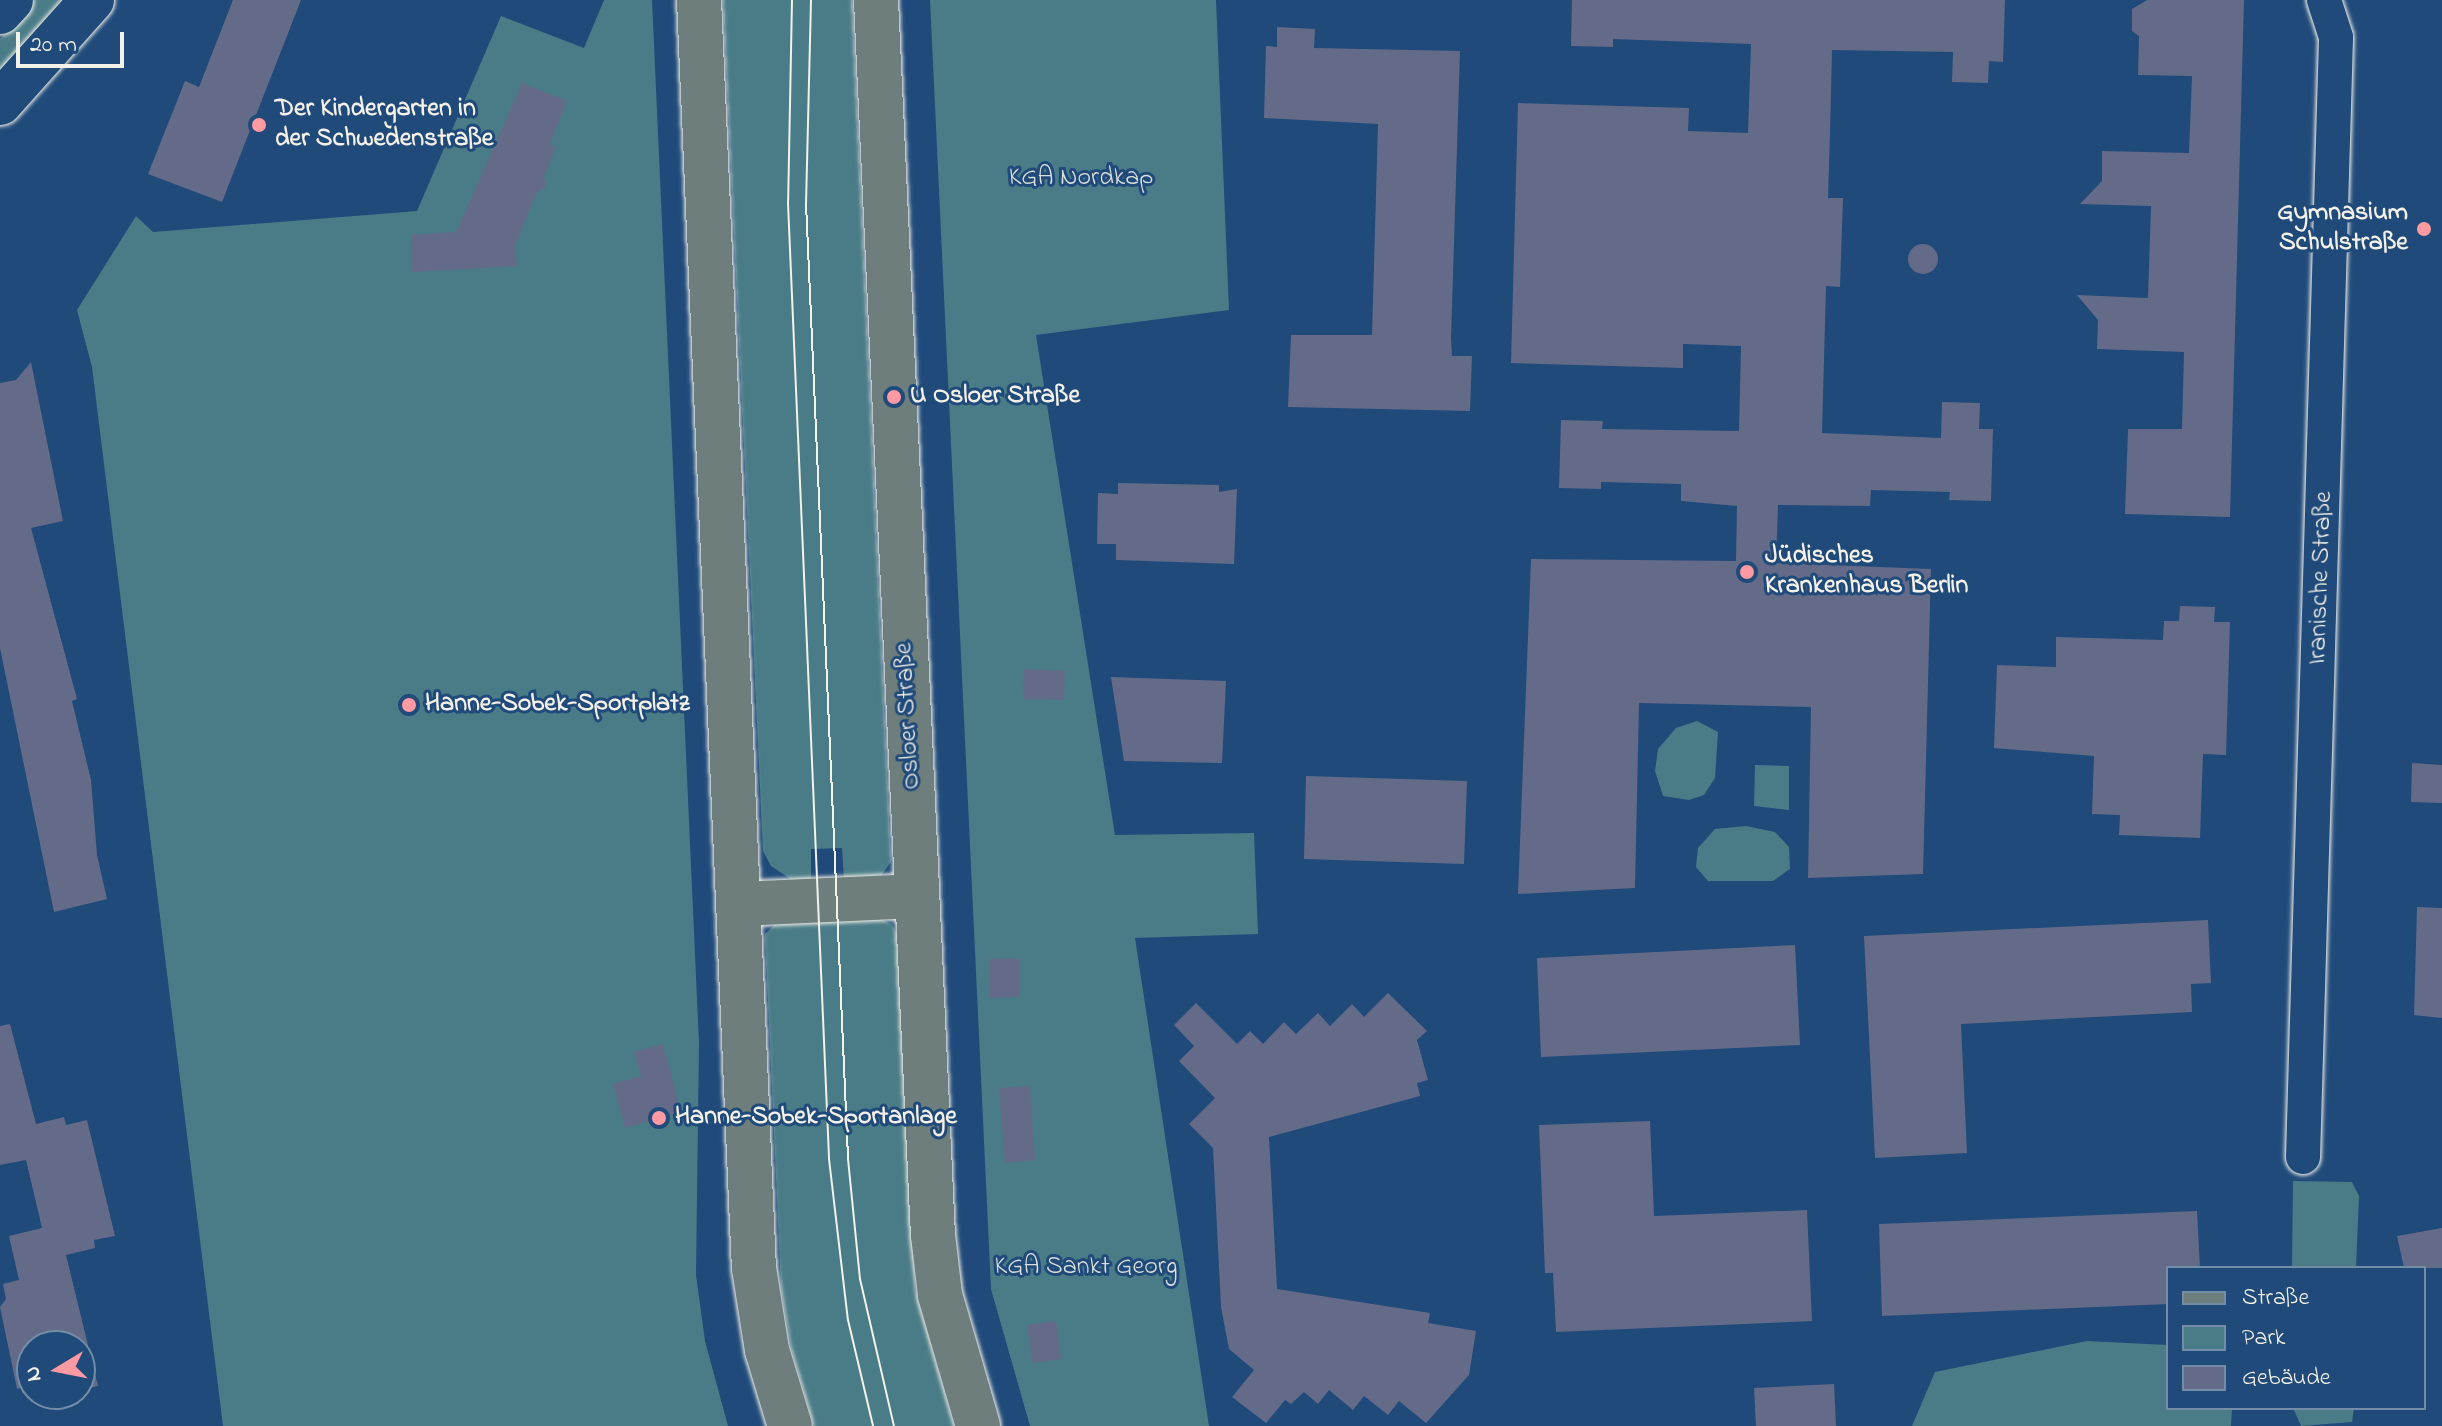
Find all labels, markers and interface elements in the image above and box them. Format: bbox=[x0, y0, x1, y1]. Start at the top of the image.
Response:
scale bar bbox=[20, 16, 128, 66]
text: 20 m bbox=[30, 28, 77, 63]
place label: Der Kindergarten in der Schwedenstraße bbox=[275, 94, 494, 156]
marker: Der Kindergarten in der Schwedenstraße bbox=[250, 116, 268, 134]
park label: KGA Nordkap bbox=[1009, 163, 1153, 195]
place label: Gymnasium Schulstraße bbox=[2277, 198, 2408, 260]
marker: Gymnasium Schulstraße bbox=[2415, 220, 2433, 238]
place label: U Osloer Straße bbox=[910, 381, 1080, 413]
marker: U Osloer Straße bbox=[885, 388, 903, 406]
street label: Iranische Straße bbox=[2303, 491, 2341, 665]
place label: Jüdisches Krankenhaus Berlin bbox=[1765, 541, 1968, 602]
marker: Jüdisches Krankenhaus Berlin bbox=[1736, 561, 1758, 583]
street label: Osloer Straße bbox=[890, 642, 928, 790]
place label: Hanne-Sobek-Sportplatz bbox=[425, 689, 690, 721]
marker: Hanne-Sobek-Sportplatz bbox=[400, 696, 418, 714]
place label: Hanne-Sobek-Sportanlage bbox=[675, 1102, 957, 1134]
marker: Hanne-Sobek-Sportanlage bbox=[650, 1109, 668, 1127]
park label: KGA Sankt Georg bbox=[995, 1252, 1177, 1284]
legend bbox=[2166, 1266, 2426, 1410]
text: Straße bbox=[2242, 1281, 2309, 1316]
text: Park bbox=[2242, 1321, 2285, 1356]
north arrow bbox=[16, 1330, 96, 1410]
text: Gebäude bbox=[2242, 1361, 2331, 1396]
text: N bbox=[17, 1364, 51, 1384]

